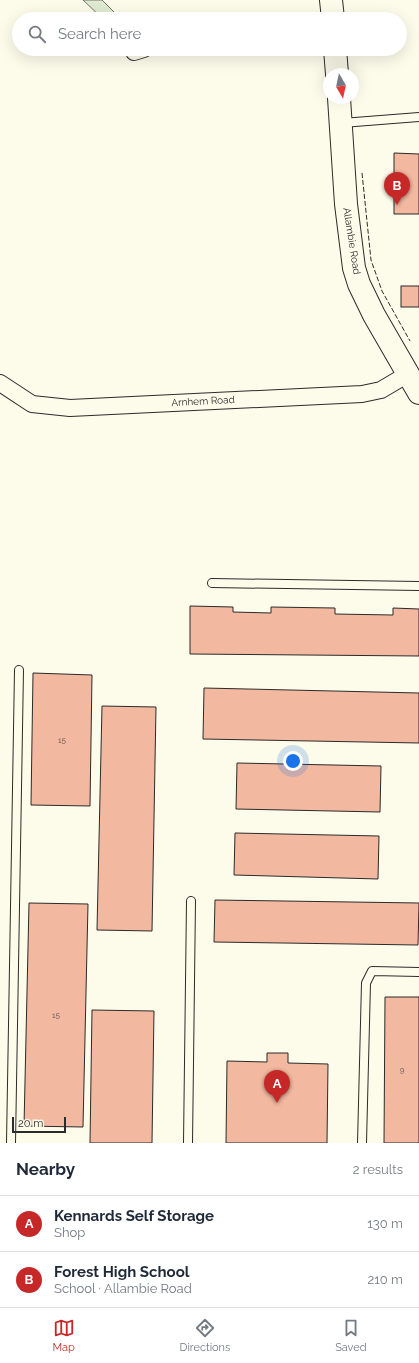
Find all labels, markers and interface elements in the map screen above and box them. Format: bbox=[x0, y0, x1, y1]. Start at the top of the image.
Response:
search box bbox=[12, 12, 407, 56]
icon: search bbox=[26, 23, 48, 45]
text: Search here bbox=[58, 25, 141, 43]
north arrow bbox=[323, 68, 359, 104]
pin: B bbox=[384, 172, 410, 205]
street label: Allambie Road bbox=[341, 207, 363, 275]
street label: Arnhem Road bbox=[171, 394, 235, 408]
house number: 15 bbox=[58, 735, 67, 745]
your location bbox=[283, 751, 303, 771]
house number: 15 bbox=[52, 1010, 61, 1020]
house number: 9 bbox=[400, 1065, 405, 1075]
pin: A bbox=[264, 1070, 290, 1103]
scale bar bbox=[12, 1115, 66, 1134]
text: 20 m bbox=[18, 1117, 43, 1130]
text: Nearby bbox=[16, 1159, 75, 1179]
text: 2 results bbox=[353, 1162, 403, 1177]
text: Kennards Self Storage bbox=[54, 1207, 214, 1225]
text: A bbox=[25, 1216, 33, 1231]
text: 130 m bbox=[367, 1216, 403, 1231]
text: Shop bbox=[54, 1225, 85, 1240]
text: Forest High School bbox=[54, 1263, 189, 1281]
text: B bbox=[25, 1272, 33, 1287]
text: 210 m bbox=[367, 1272, 403, 1287]
text: School · Allambie Road bbox=[54, 1281, 192, 1296]
tab: Map bbox=[52, 1317, 75, 1354]
tab: Directions bbox=[180, 1317, 230, 1354]
tab: Saved bbox=[335, 1317, 367, 1354]

